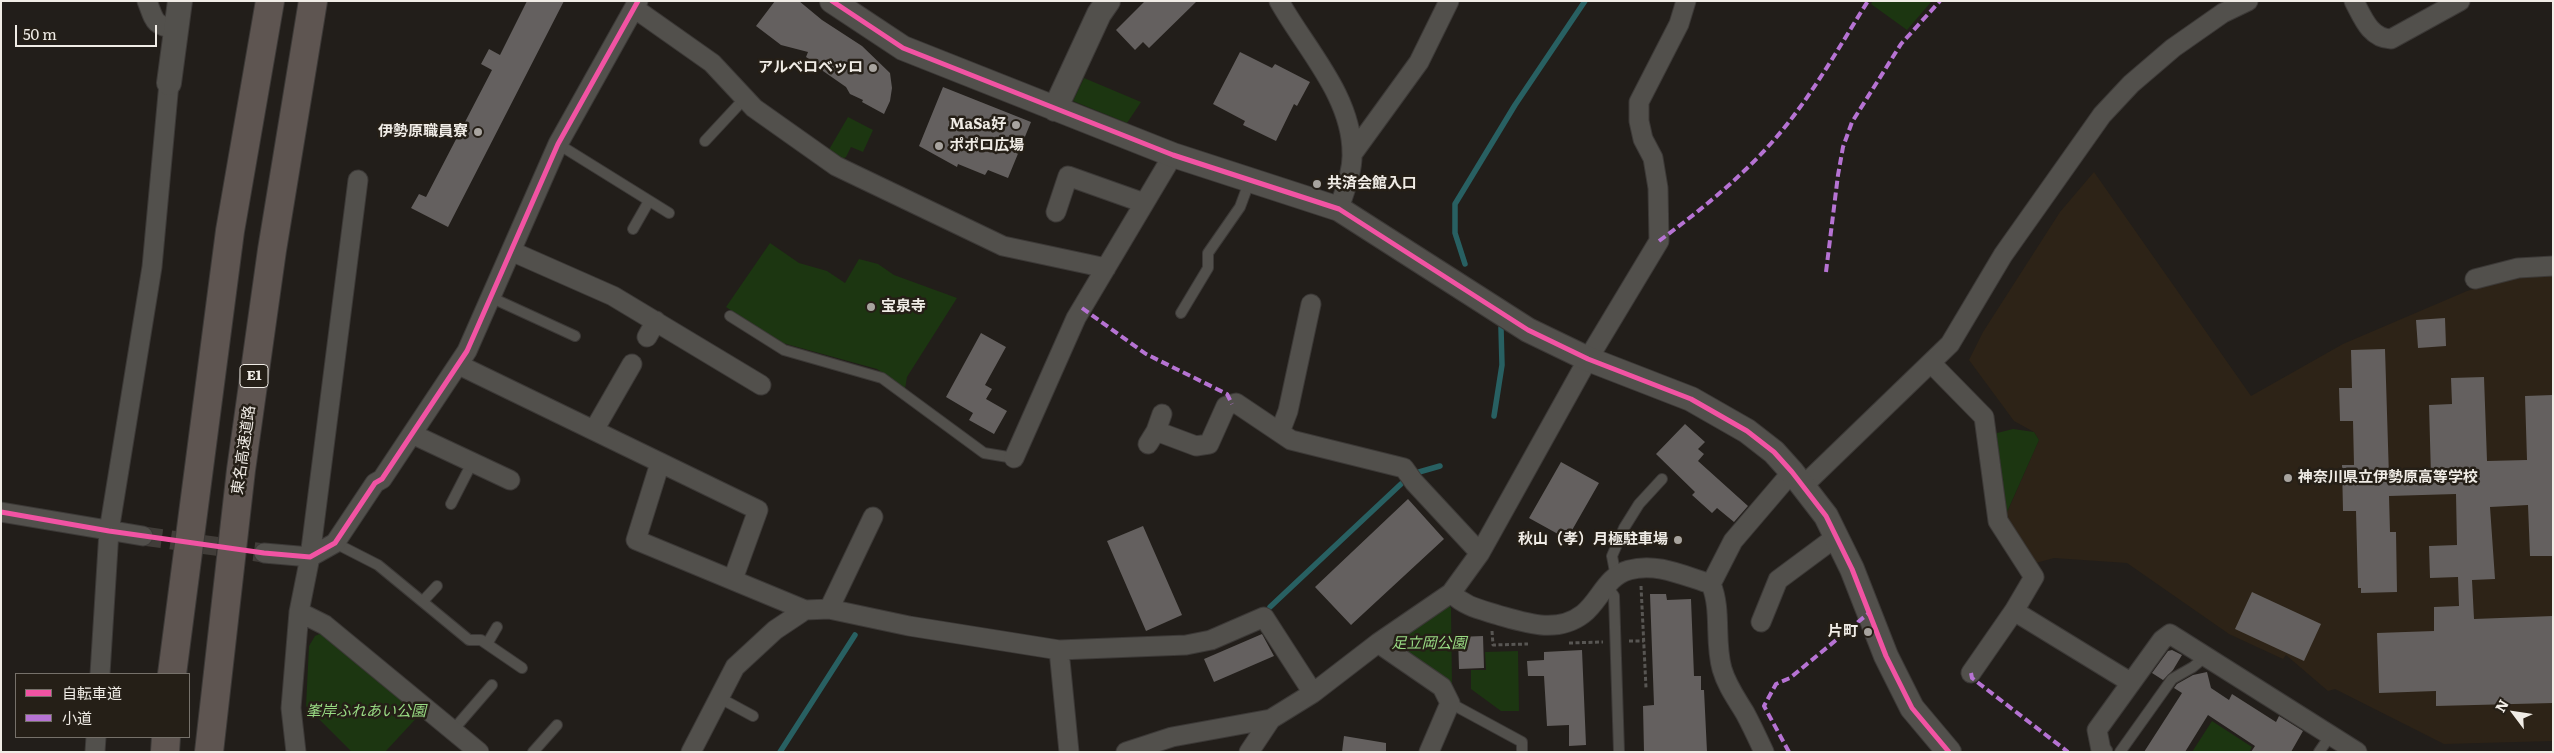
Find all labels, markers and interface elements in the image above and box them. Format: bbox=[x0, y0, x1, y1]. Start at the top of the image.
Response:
scale bar bbox=[18, 15, 160, 47]
text: 50 m bbox=[23, 22, 57, 45]
place label: アルベロベッロ bbox=[758, 59, 863, 77]
marker: アルベロベッロ bbox=[867, 62, 879, 74]
place label: MaSa好 bbox=[950, 116, 1006, 134]
marker: MaSa好 bbox=[1010, 119, 1022, 131]
place label: 伊勢原職員寮 bbox=[378, 123, 468, 141]
marker: 伊勢原職員寮 bbox=[472, 126, 484, 138]
place label: ポポロ広場 bbox=[949, 137, 1024, 155]
marker: ポポロ広場 bbox=[933, 140, 945, 152]
place label: 共済会館入口 bbox=[1327, 175, 1417, 193]
marker: 共済会館入口 bbox=[1311, 178, 1323, 190]
place label: 宝泉寺 bbox=[881, 298, 926, 316]
marker: 宝泉寺 bbox=[865, 301, 877, 313]
road number: E1 bbox=[240, 364, 268, 388]
street label: 東名高速道路 bbox=[229, 404, 259, 496]
place label: 神奈川県立伊勢原高等学校 bbox=[2298, 469, 2478, 487]
marker: 神奈川県立伊勢原高等学校 bbox=[2282, 472, 2294, 484]
place label: 秋山（孝）月極駐車場 bbox=[1518, 531, 1668, 549]
marker: 秋山（孝）月極駐車場 bbox=[1672, 534, 1684, 546]
place label: 片町 bbox=[1828, 623, 1858, 641]
marker: 片町 bbox=[1862, 626, 1874, 638]
park label: 足立岡公園 bbox=[1392, 635, 1466, 653]
legend bbox=[15, 673, 190, 738]
text: 自転車道 bbox=[62, 681, 122, 704]
north arrow bbox=[2489, 688, 2539, 738]
text: N bbox=[2490, 695, 2513, 715]
park label: 峯岸ふれあい公園 bbox=[306, 703, 426, 721]
text: 小道 bbox=[62, 706, 92, 729]

